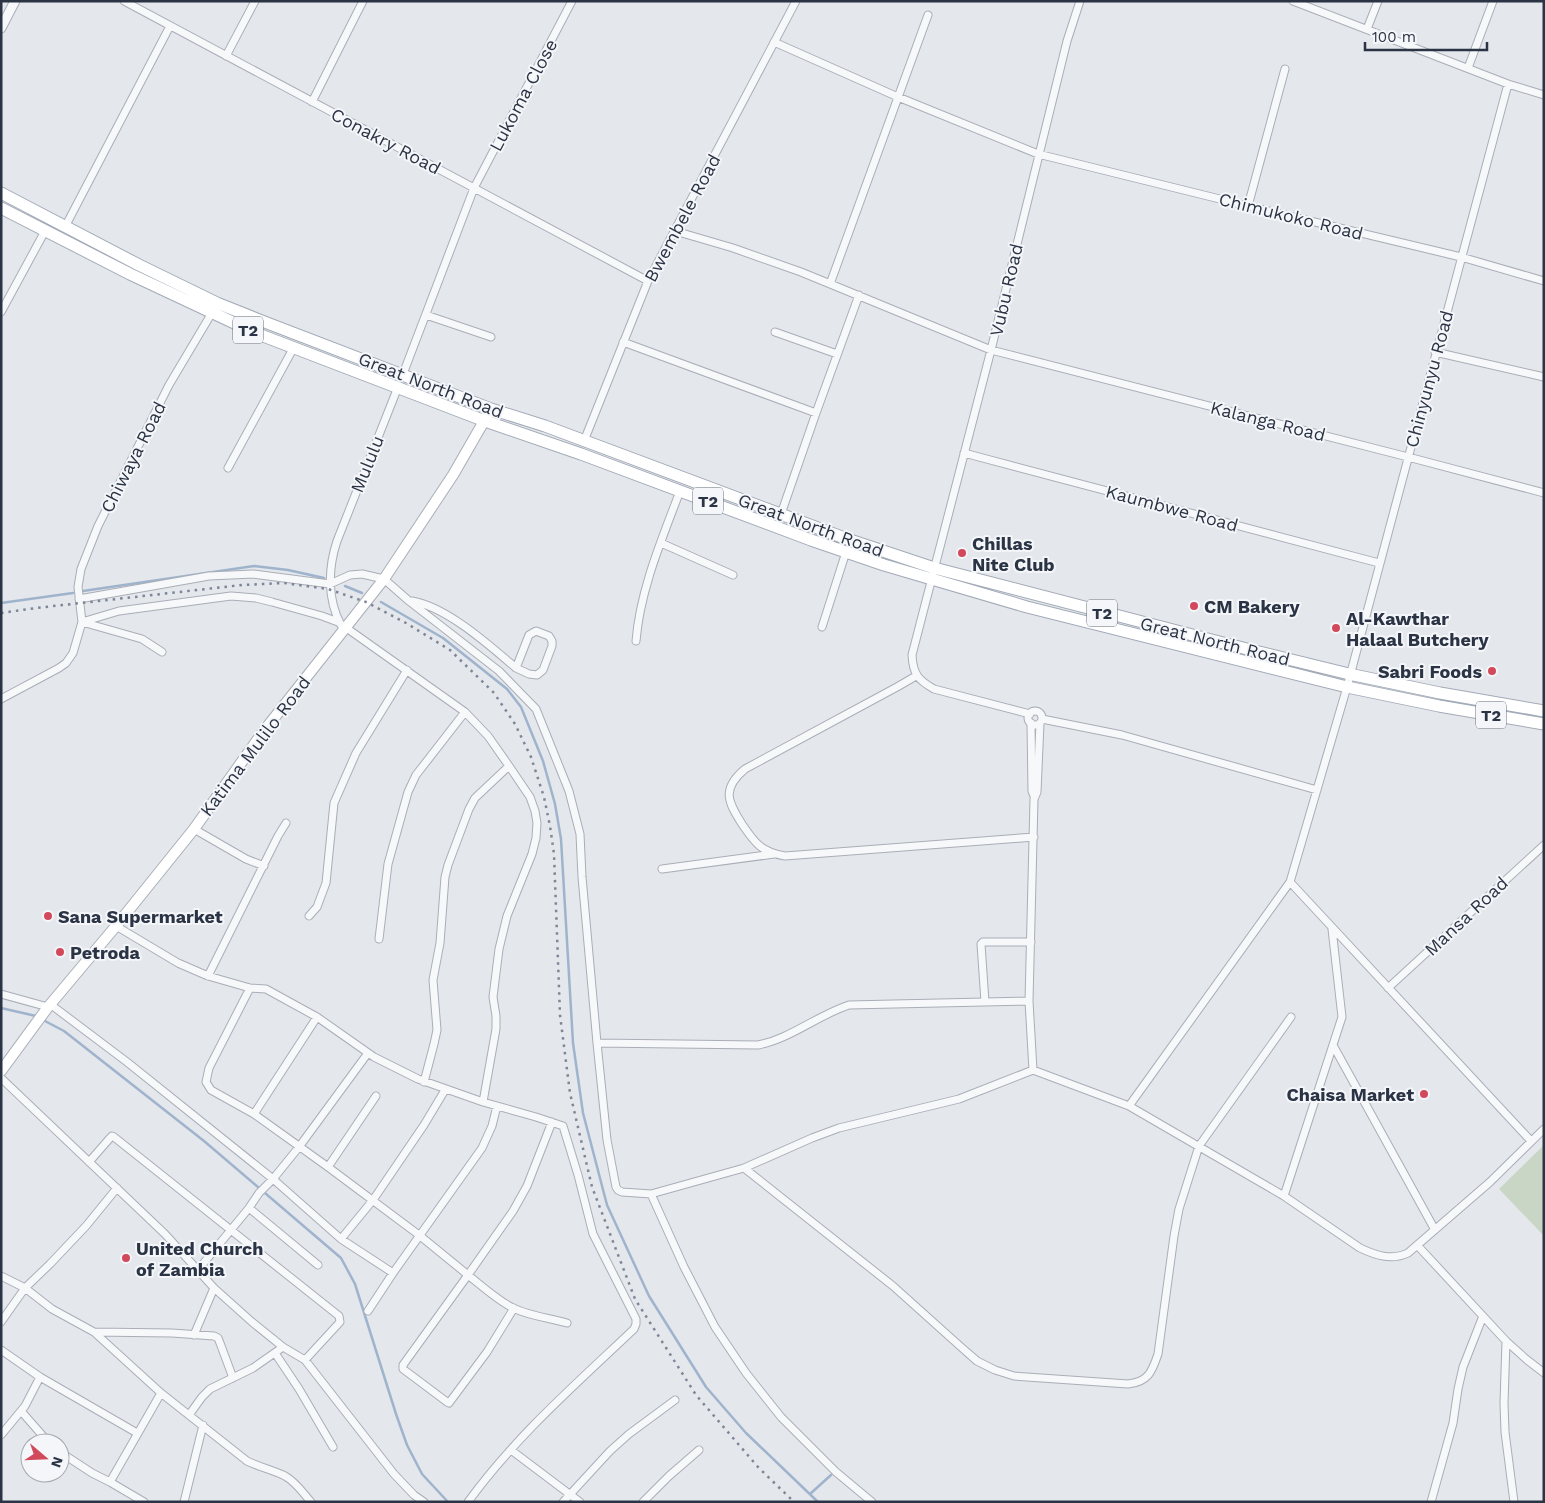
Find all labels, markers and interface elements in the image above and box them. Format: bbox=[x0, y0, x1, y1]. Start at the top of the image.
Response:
scale bar bbox=[1365, 20, 1488, 52]
text: 100 m bbox=[1372, 28, 1416, 46]
street label: Lukoma Close bbox=[485, 35, 561, 155]
street label: Conakry Road bbox=[328, 103, 444, 179]
street label: Bwembele Road bbox=[639, 151, 725, 285]
street label: Chimukoko Road bbox=[1217, 188, 1365, 244]
street label: Vubu Road bbox=[985, 242, 1027, 338]
street label: Chinyunyu Road bbox=[1401, 308, 1457, 450]
road number: T2 bbox=[233, 316, 263, 344]
street label: Great North Road bbox=[356, 348, 506, 422]
street label: Kalanga Road bbox=[1208, 397, 1328, 445]
street label: Chiwaya Road bbox=[96, 398, 170, 516]
street label: Mululu bbox=[346, 432, 388, 496]
street label: Kaumbwe Road bbox=[1103, 480, 1241, 536]
road number: T2 bbox=[693, 488, 723, 514]
street label: Great North Road bbox=[735, 489, 887, 561]
place label: Chillas Nite Club bbox=[972, 533, 1055, 575]
marker: Chillas Nite Club bbox=[956, 547, 968, 559]
place label: CM Bakery bbox=[1204, 596, 1300, 617]
road number: T2 bbox=[1087, 600, 1117, 626]
marker: CM Bakery bbox=[1188, 600, 1200, 612]
place label: Al-Kawthar Halaal Butchery bbox=[1346, 608, 1490, 650]
street label: Great North Road bbox=[1138, 612, 1292, 670]
marker: Al-Kawthar Halaal Butchery bbox=[1330, 622, 1342, 634]
place label: Sabri Foods bbox=[1378, 661, 1482, 682]
marker: Sabri Foods bbox=[1486, 665, 1498, 677]
street label: Katima Mulilo Road bbox=[196, 672, 314, 820]
road number: T2 bbox=[1476, 702, 1506, 728]
street label: Mansa Road bbox=[1420, 872, 1512, 960]
place label: Sana Supermarket bbox=[58, 906, 223, 927]
marker: Sana Supermarket bbox=[42, 910, 54, 922]
place label: Petroda bbox=[70, 942, 141, 963]
marker: Petroda bbox=[54, 946, 66, 958]
place label: Chaisa Market bbox=[1287, 1084, 1414, 1105]
marker: Chaisa Market bbox=[1418, 1088, 1430, 1100]
place label: United Church of Zambia bbox=[136, 1238, 263, 1280]
marker: United Church of Zambia bbox=[120, 1252, 132, 1264]
north arrow bbox=[20, 1433, 70, 1483]
text: N bbox=[48, 1455, 67, 1470]

